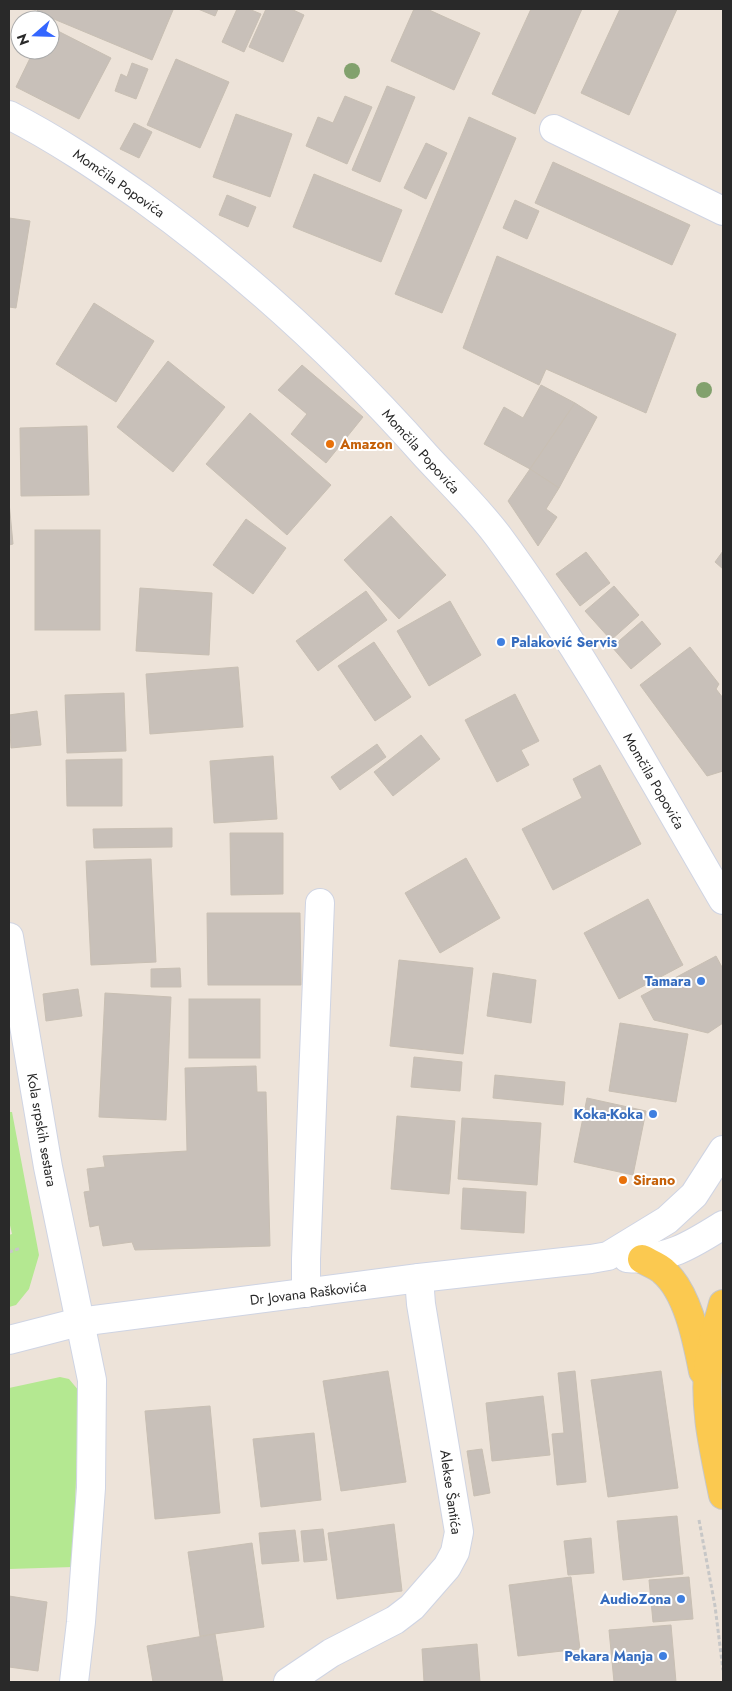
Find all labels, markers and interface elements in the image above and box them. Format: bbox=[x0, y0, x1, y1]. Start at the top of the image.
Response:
north arrow bbox=[10, 10, 60, 60]
text: N bbox=[11, 31, 34, 48]
street label: Momčila Popovića bbox=[69, 144, 169, 222]
street label: Momčila Popovića bbox=[377, 404, 465, 498]
place label: Amazon bbox=[339, 434, 393, 454]
marker: Amazon bbox=[324, 438, 336, 450]
place label: Palaković Servis bbox=[511, 632, 618, 652]
marker: Palaković Servis bbox=[495, 636, 507, 648]
street label: Momčila Popovića bbox=[618, 729, 690, 833]
place label: Tamara bbox=[645, 971, 691, 991]
marker: Tamara bbox=[695, 975, 707, 987]
street label: Kola srpskih sestara bbox=[22, 1072, 62, 1188]
place label: Koka-Koka bbox=[573, 1104, 643, 1124]
marker: Koka-Koka bbox=[647, 1108, 659, 1120]
place label: Sirano bbox=[633, 1170, 675, 1190]
marker: Sirano bbox=[617, 1174, 629, 1186]
street label: Dr Jovana Raškovića bbox=[249, 1276, 367, 1310]
street label: Alekse Šantića bbox=[435, 1448, 467, 1536]
place label: AudioZona bbox=[599, 1589, 671, 1609]
marker: AudioZona bbox=[675, 1593, 687, 1605]
place label: Pekara Manja bbox=[564, 1646, 653, 1666]
marker: Pekara Manja bbox=[657, 1650, 669, 1662]

